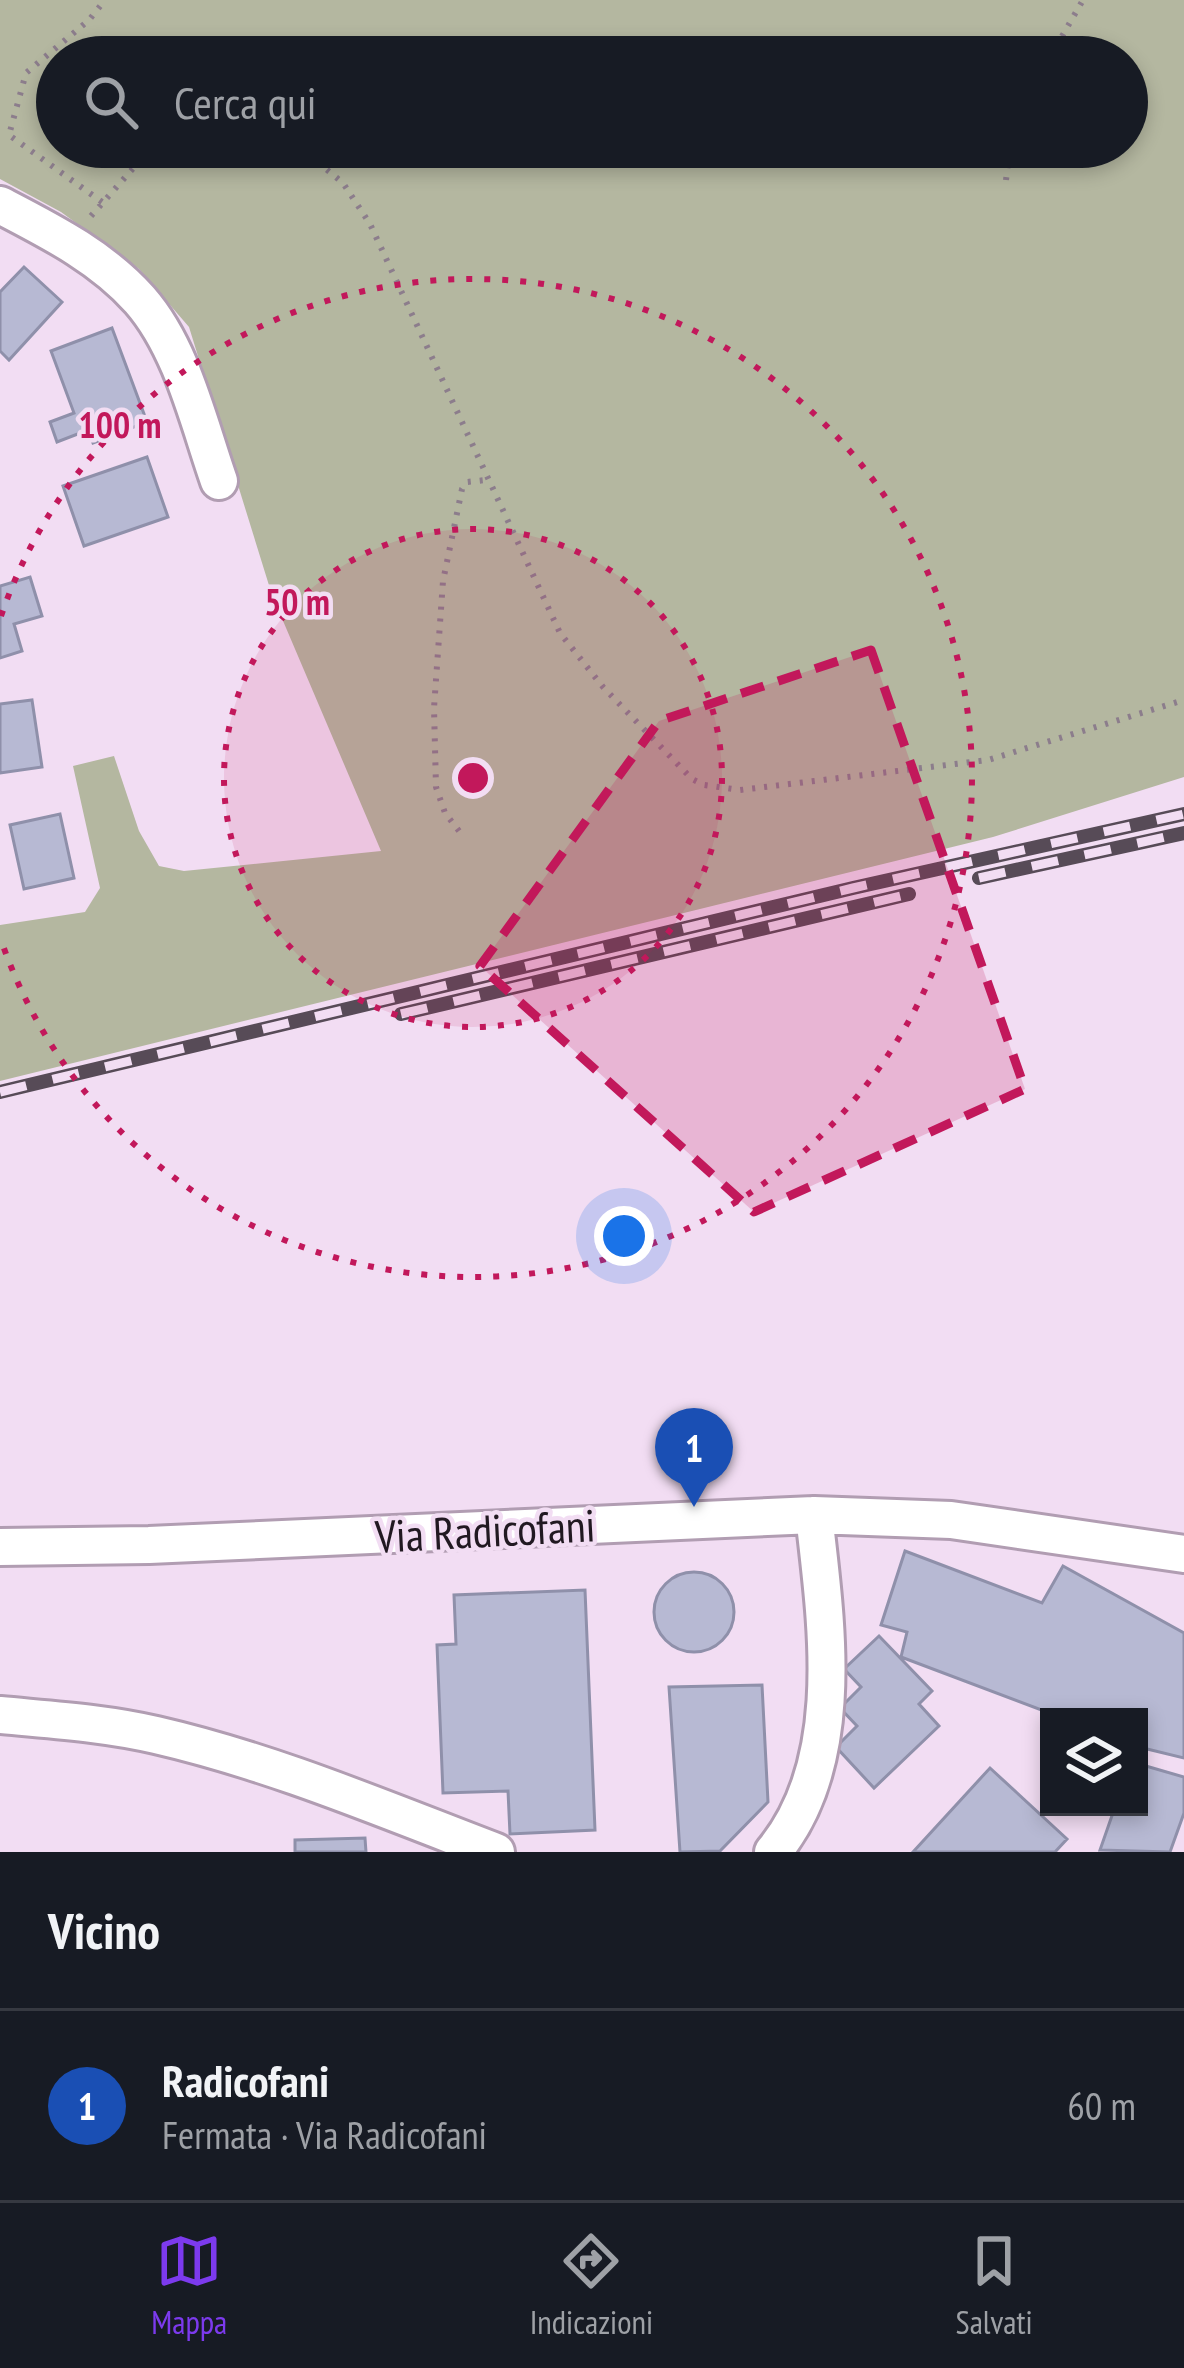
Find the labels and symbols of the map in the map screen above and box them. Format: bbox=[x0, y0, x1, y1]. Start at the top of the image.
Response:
text: 100 m bbox=[79, 401, 161, 448]
text: 50 m bbox=[264, 578, 330, 625]
centre of rings bbox=[452, 757, 494, 799]
your location bbox=[594, 1206, 654, 1266]
pin: 1 bbox=[655, 1408, 733, 1507]
street label: Via Radicofani bbox=[372, 1495, 597, 1565]

